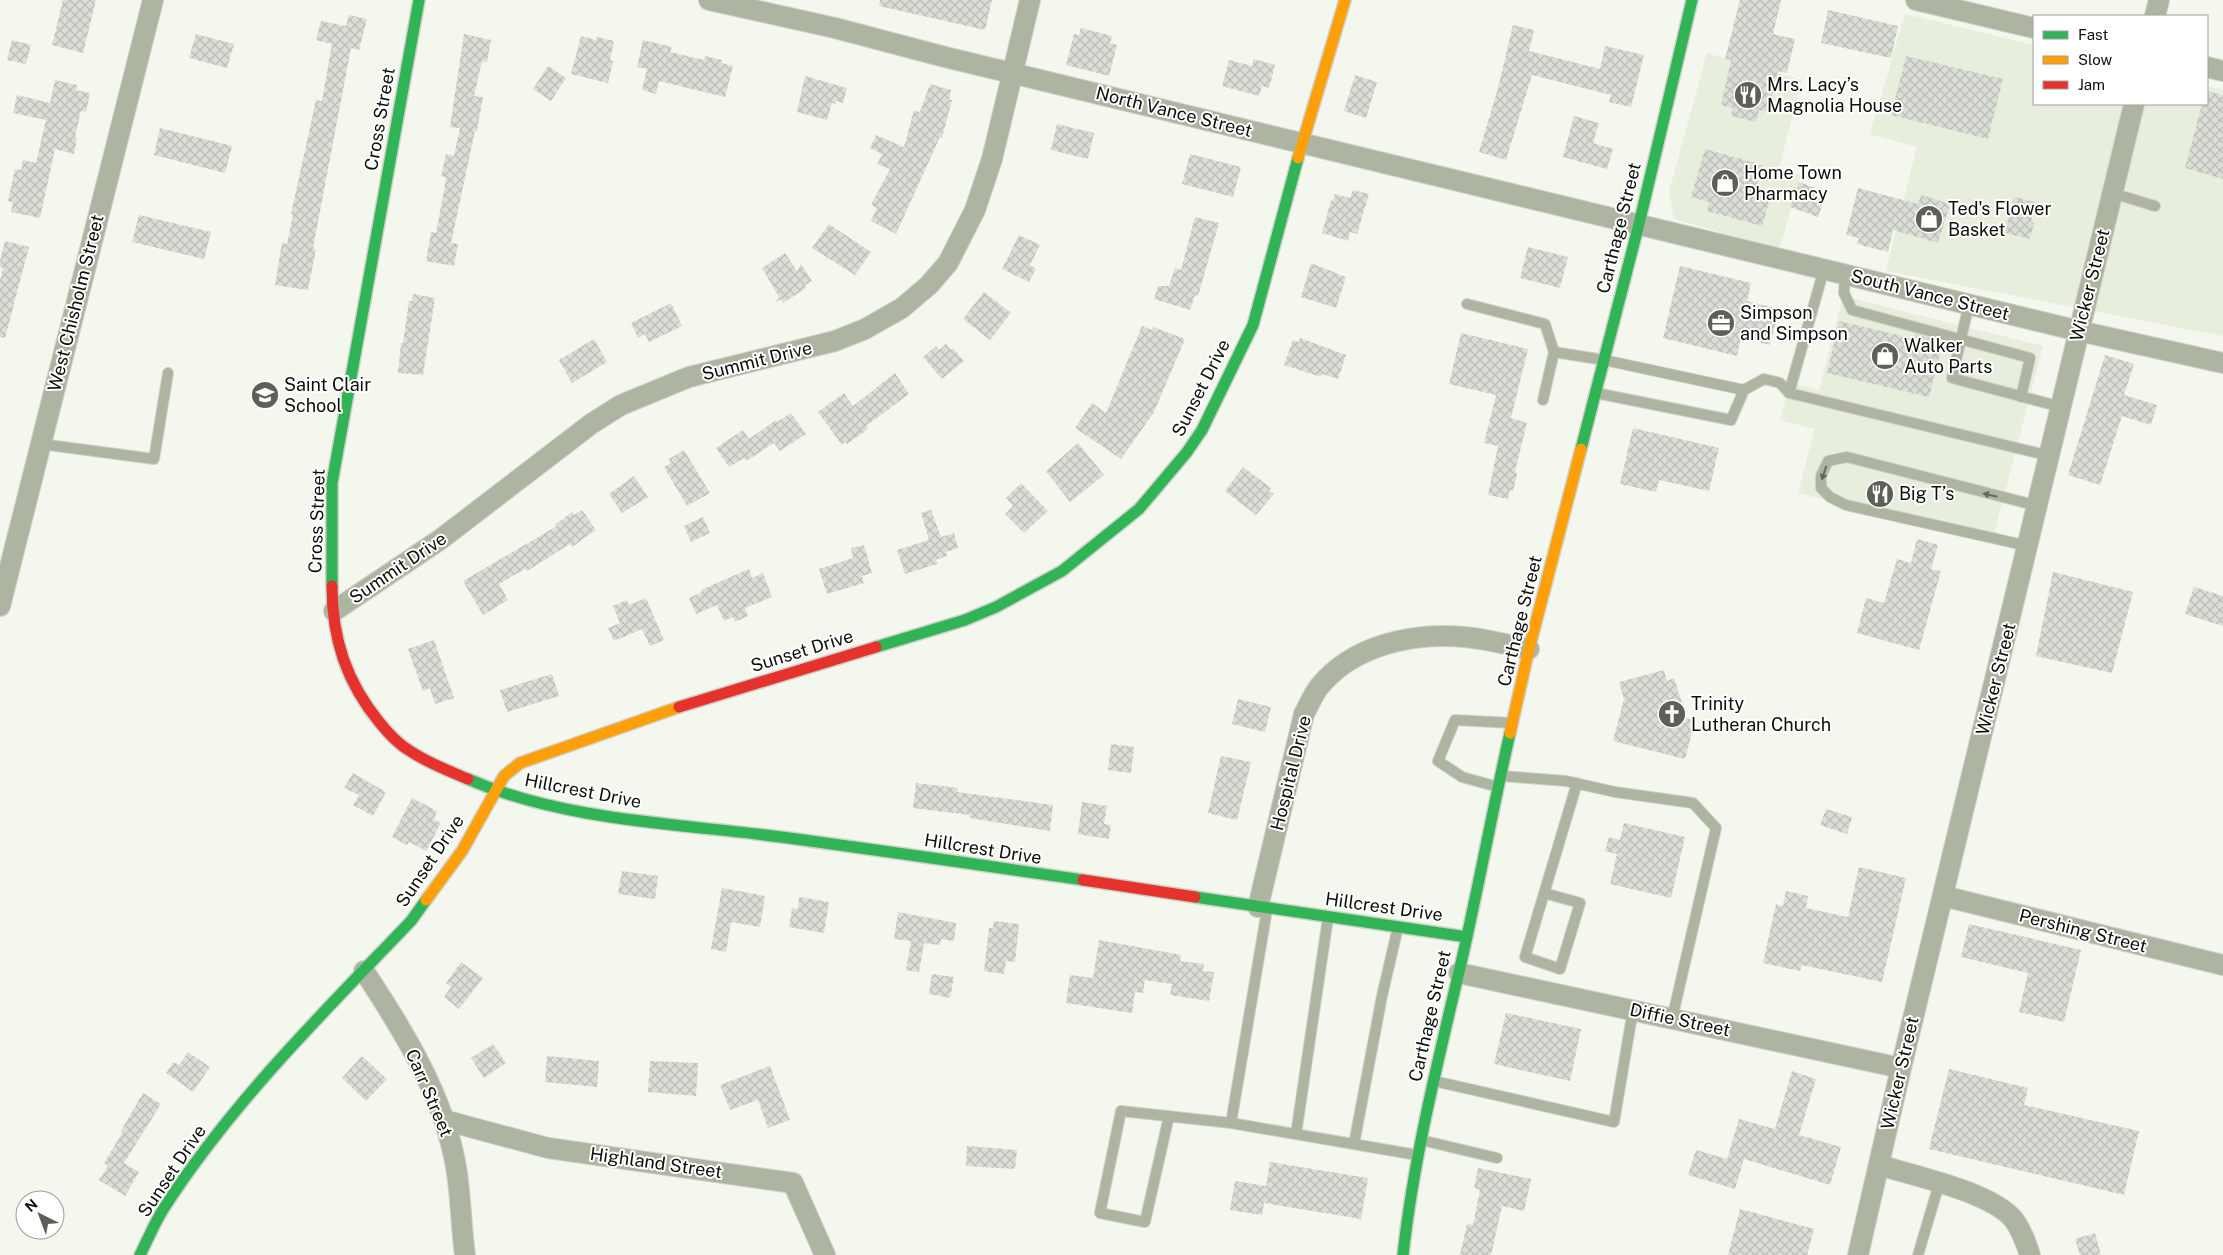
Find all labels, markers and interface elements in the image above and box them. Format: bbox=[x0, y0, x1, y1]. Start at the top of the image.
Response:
legend bbox=[2033, 15, 2208, 105]
text: Fast bbox=[2078, 26, 2108, 43]
text: Slow bbox=[2078, 51, 2113, 68]
street label: Cross Street bbox=[360, 66, 399, 172]
place label: Mrs. Lacy’s Magnolia House bbox=[1767, 74, 1902, 116]
text: Jam bbox=[2078, 76, 2105, 93]
restaurant icon: Mrs. Lacy’s Magnolia House bbox=[1733, 80, 1763, 110]
street label: North Vance Street bbox=[1094, 82, 1254, 141]
street label: Carthage Street bbox=[1592, 160, 1645, 296]
place label: Home Town Pharmacy bbox=[1744, 162, 1842, 204]
shop icon: Home Town Pharmacy bbox=[1710, 168, 1740, 198]
place label: Ted's Flower Basket bbox=[1948, 198, 2052, 240]
shop icon: Ted's Flower Basket bbox=[1914, 204, 1944, 234]
street label: West Chisholm Street bbox=[43, 212, 108, 393]
street label: Wicker Street bbox=[2065, 226, 2114, 343]
street label: South Vance Street bbox=[1849, 265, 2011, 324]
place label: Simpson and Simpson bbox=[1740, 302, 1848, 344]
office icon: Simpson and Simpson bbox=[1706, 308, 1736, 338]
place label: Walker Auto Parts bbox=[1904, 335, 1992, 377]
street label: Sunset Drive bbox=[1167, 336, 1234, 440]
street label: Summit Drive bbox=[700, 337, 814, 384]
shop icon: Walker Auto Parts bbox=[1870, 341, 1900, 371]
place label: Saint Clair School bbox=[284, 374, 371, 416]
school or university icon: Saint Clair School bbox=[250, 380, 280, 410]
one-way arrow bbox=[1820, 466, 1828, 481]
street label: Cross Street bbox=[304, 468, 329, 574]
restaurant icon: Big T’s bbox=[1865, 479, 1895, 509]
place label: Big T’s bbox=[1899, 483, 1954, 504]
one-way arrow bbox=[1982, 491, 1998, 499]
street label: Summit Drive bbox=[345, 527, 450, 608]
street label: Carthage Street bbox=[1493, 553, 1546, 689]
street label: Wicker Street bbox=[1971, 620, 2020, 737]
street label: Sunset Drive bbox=[748, 625, 856, 676]
place label: Trinity Lutheran Church bbox=[1691, 693, 1831, 735]
church icon: Trinity Lutheran Church bbox=[1657, 699, 1687, 729]
street label: Hospital Drive bbox=[1266, 713, 1315, 833]
street label: Hillcrest Drive bbox=[523, 769, 643, 812]
street label: Sunset Drive bbox=[391, 811, 468, 911]
street label: Hillcrest Drive bbox=[923, 829, 1043, 868]
street label: Hillcrest Drive bbox=[1324, 888, 1444, 925]
street label: Pershing Street bbox=[2017, 904, 2149, 957]
street label: Carthage Street bbox=[1404, 948, 1455, 1084]
street label: Diffie Street bbox=[1628, 999, 1732, 1040]
street label: Wicker Street bbox=[1876, 1014, 1923, 1131]
street label: Carr Street bbox=[402, 1046, 457, 1140]
street label: Sunset Drive bbox=[133, 1121, 210, 1221]
street label: Highland Street bbox=[589, 1143, 723, 1182]
north arrow bbox=[15, 1190, 65, 1240]
text: N bbox=[22, 1196, 41, 1215]

